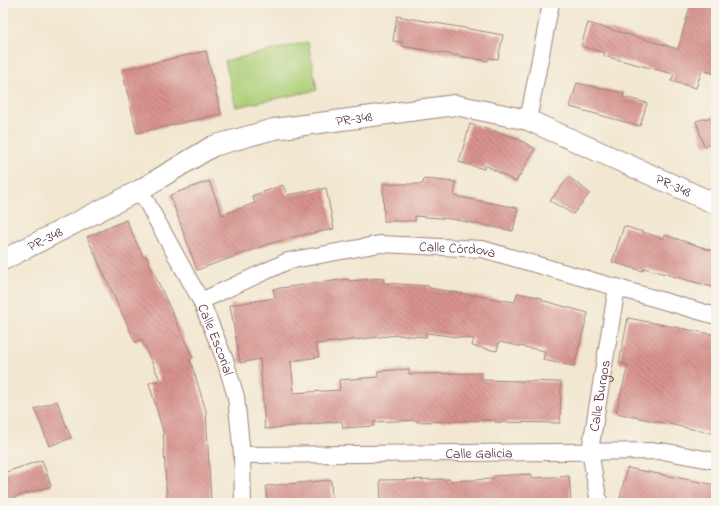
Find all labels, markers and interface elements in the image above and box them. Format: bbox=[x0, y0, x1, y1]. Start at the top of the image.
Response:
street label: PR-348 bbox=[334, 107, 374, 133]
street label: PR-348 bbox=[652, 169, 694, 204]
street label: PR-348 bbox=[24, 222, 67, 258]
street label: Calle Córdova bbox=[418, 237, 498, 264]
street label: Calle Escorial bbox=[191, 301, 238, 378]
street label: Calle Burgos bbox=[584, 358, 617, 433]
street label: Calle Galicia bbox=[445, 443, 513, 465]

